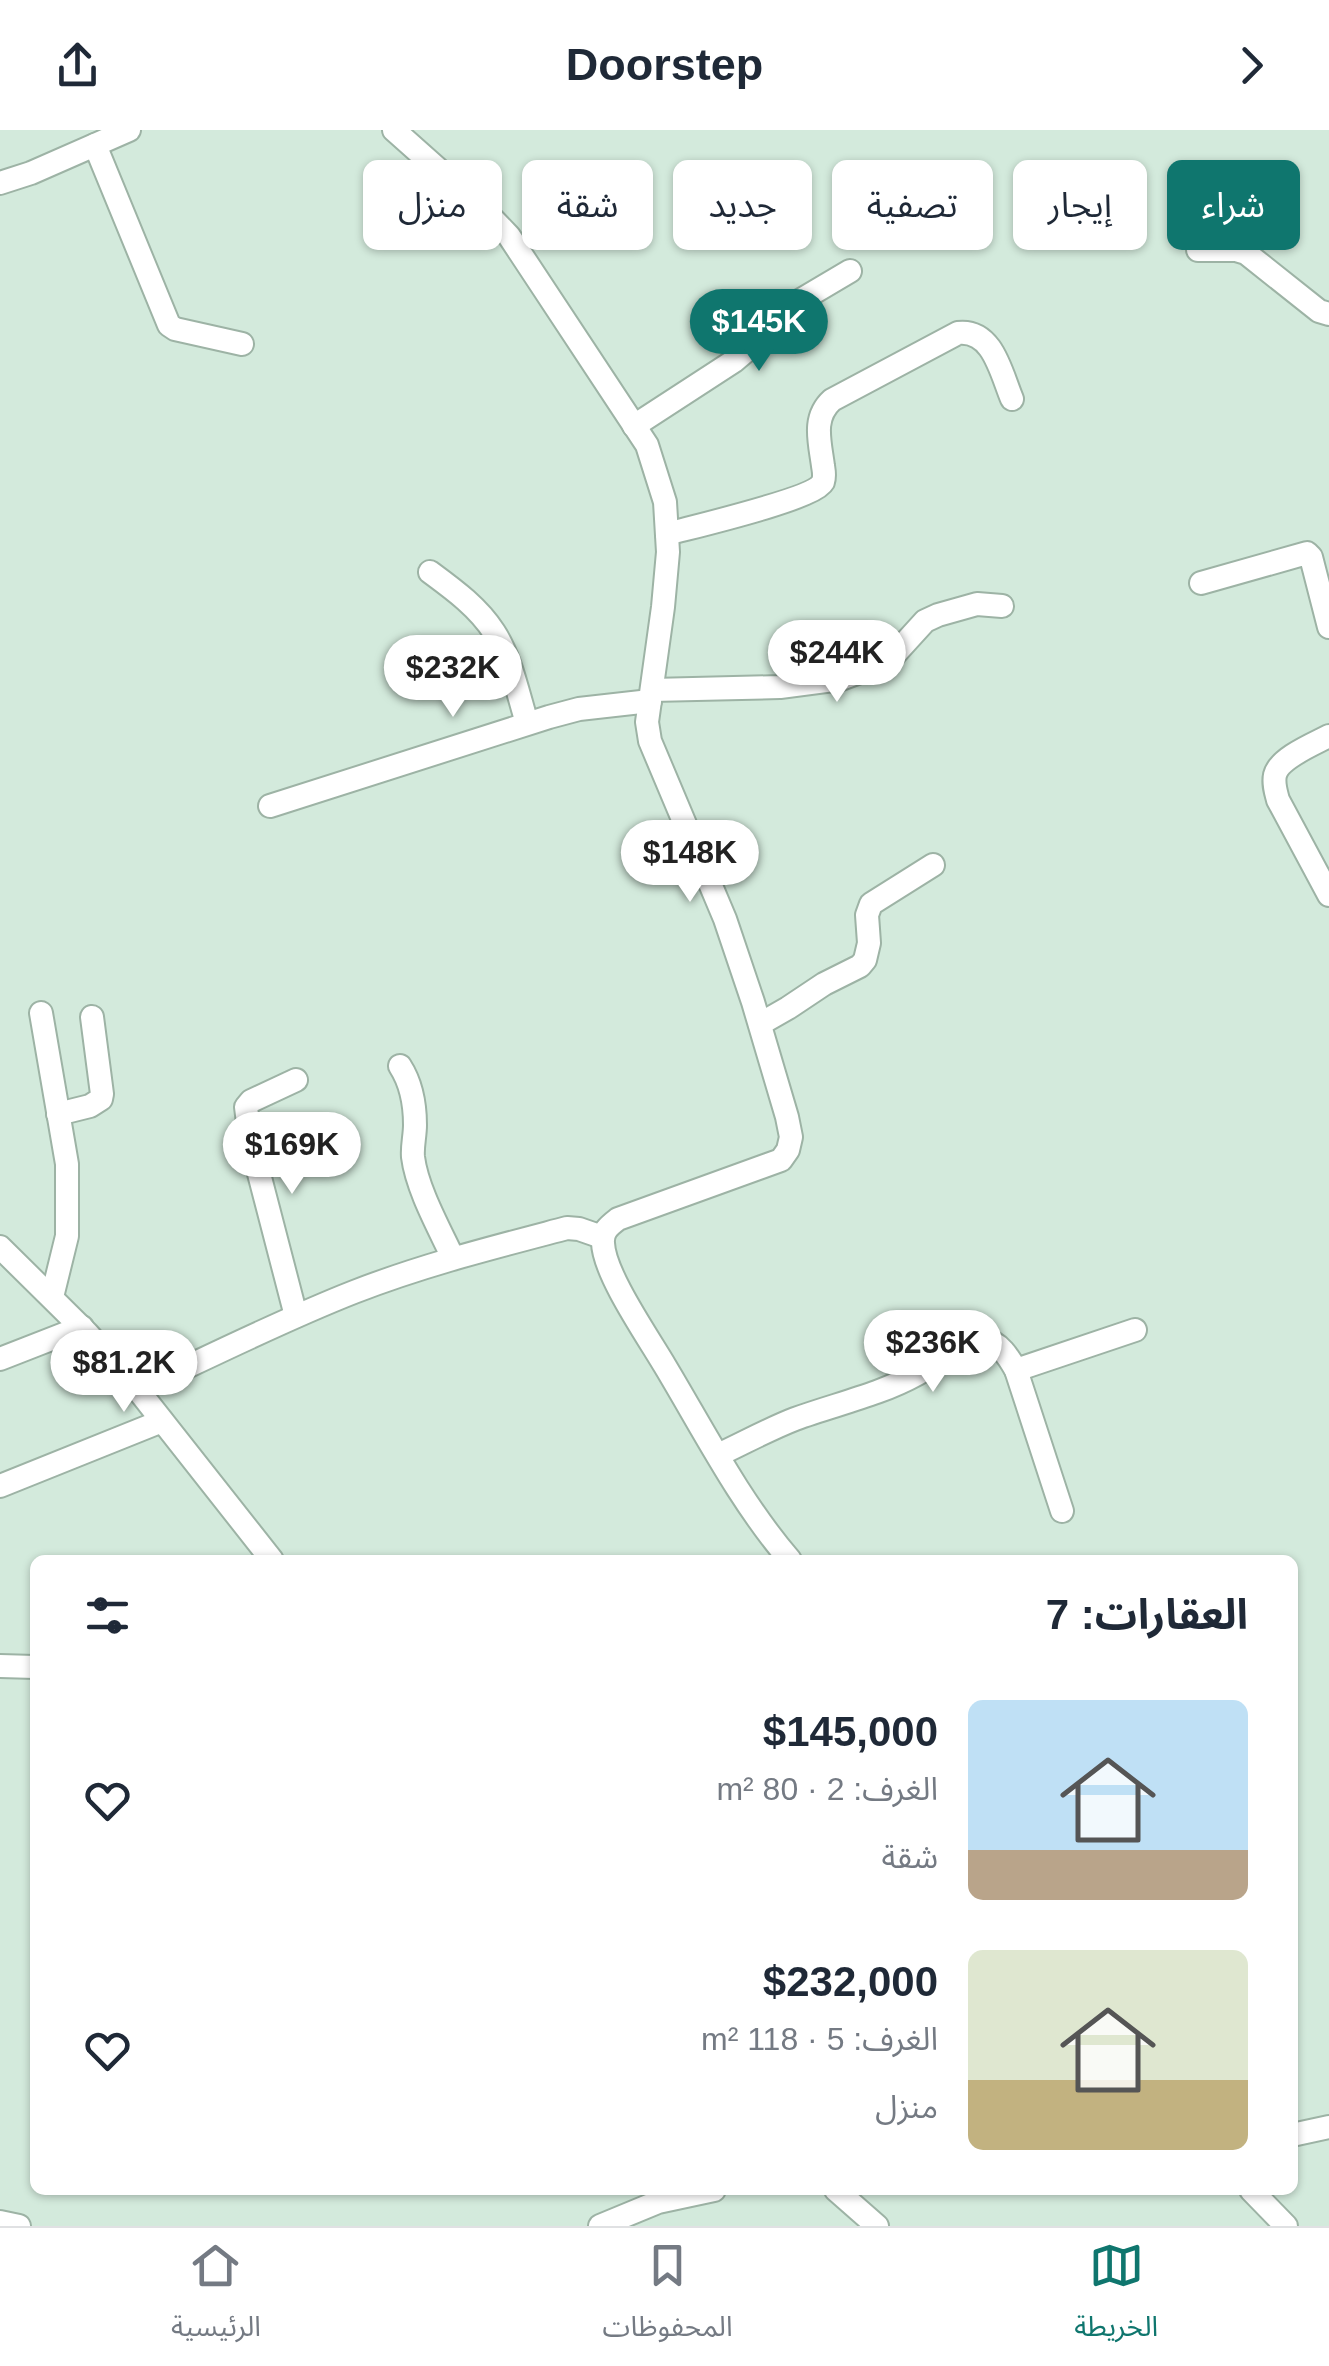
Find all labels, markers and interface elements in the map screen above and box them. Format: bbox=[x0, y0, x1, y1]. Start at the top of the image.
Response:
icon: share bbox=[50, 38, 105, 93]
icon: forward bbox=[1224, 38, 1279, 93]
text: Doorstep bbox=[566, 39, 763, 90]
chip: منزل bbox=[363, 160, 502, 250]
chip: شقة bbox=[522, 160, 653, 250]
chip: جديد bbox=[673, 160, 812, 250]
chip: تصفية bbox=[832, 160, 993, 250]
chip: إيجار bbox=[1013, 160, 1147, 250]
chip: شراء bbox=[1167, 160, 1300, 250]
pin: $145K bbox=[689, 289, 829, 374]
text: $145K bbox=[712, 303, 806, 339]
pin: $244K bbox=[767, 620, 907, 705]
text: $244K bbox=[790, 634, 884, 670]
pin: $232K bbox=[383, 635, 523, 720]
text: $232K bbox=[406, 649, 500, 685]
pin: $148K bbox=[620, 820, 760, 905]
text: $148K bbox=[643, 834, 737, 870]
pin: $169K bbox=[222, 1112, 362, 1197]
text: $169K bbox=[245, 1126, 339, 1162]
pin: $236K bbox=[863, 1310, 1003, 1395]
text: $236K bbox=[886, 1324, 980, 1360]
pin: $81.2K bbox=[43, 1330, 205, 1415]
text: $81.2K bbox=[72, 1344, 176, 1380]
icon: filters bbox=[80, 1588, 135, 1643]
text: العقارات: 7 bbox=[1046, 1591, 1248, 1638]
text: $145,000 bbox=[763, 1708, 938, 1755]
icon: home bbox=[1048, 1740, 1168, 1860]
text: الغرف: 2 · 80 m² bbox=[716, 1771, 938, 1807]
icon: heart bbox=[80, 1773, 135, 1828]
text: شقة bbox=[882, 1839, 938, 1875]
text: $232,000 bbox=[763, 1958, 938, 2005]
icon: home bbox=[1048, 1990, 1168, 2110]
text: الغرف: 5 · 118 m² bbox=[701, 2021, 938, 2057]
icon: heart bbox=[80, 2023, 135, 2078]
text: منزل bbox=[875, 2089, 938, 2125]
tab: الرئيسية bbox=[171, 2238, 261, 2357]
tab: المحفوظات bbox=[603, 2238, 733, 2357]
tab: الخريطة bbox=[1074, 2238, 1158, 2357]

